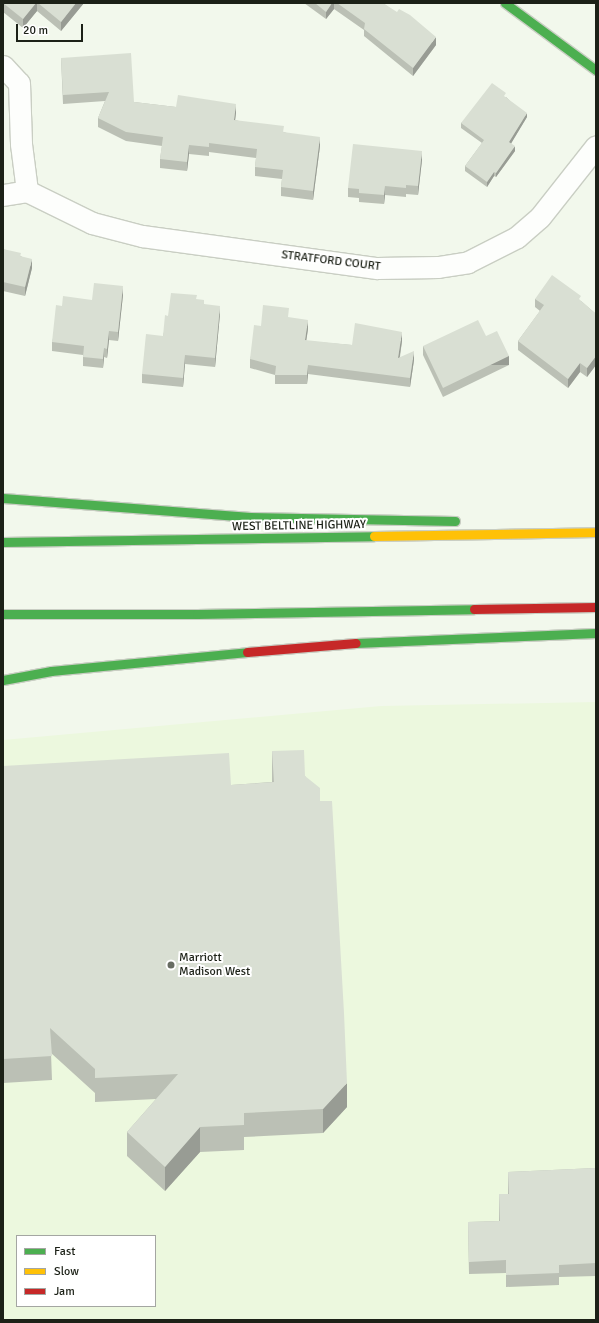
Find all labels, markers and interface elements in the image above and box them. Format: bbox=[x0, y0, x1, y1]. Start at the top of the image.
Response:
scale bar bbox=[18, 16, 85, 42]
text: 20 m bbox=[23, 23, 48, 38]
street label: STRATFORD COURT bbox=[281, 248, 381, 274]
street label: WEST BELTLINE HIGHWAY bbox=[232, 518, 366, 534]
place label: Marriott Madison West bbox=[179, 951, 250, 979]
marker: Marriott Madison West bbox=[166, 960, 176, 970]
legend bbox=[16, 1235, 156, 1307]
text: Fast bbox=[54, 1244, 75, 1259]
text: Slow bbox=[54, 1264, 79, 1279]
text: Jam bbox=[54, 1284, 75, 1299]

